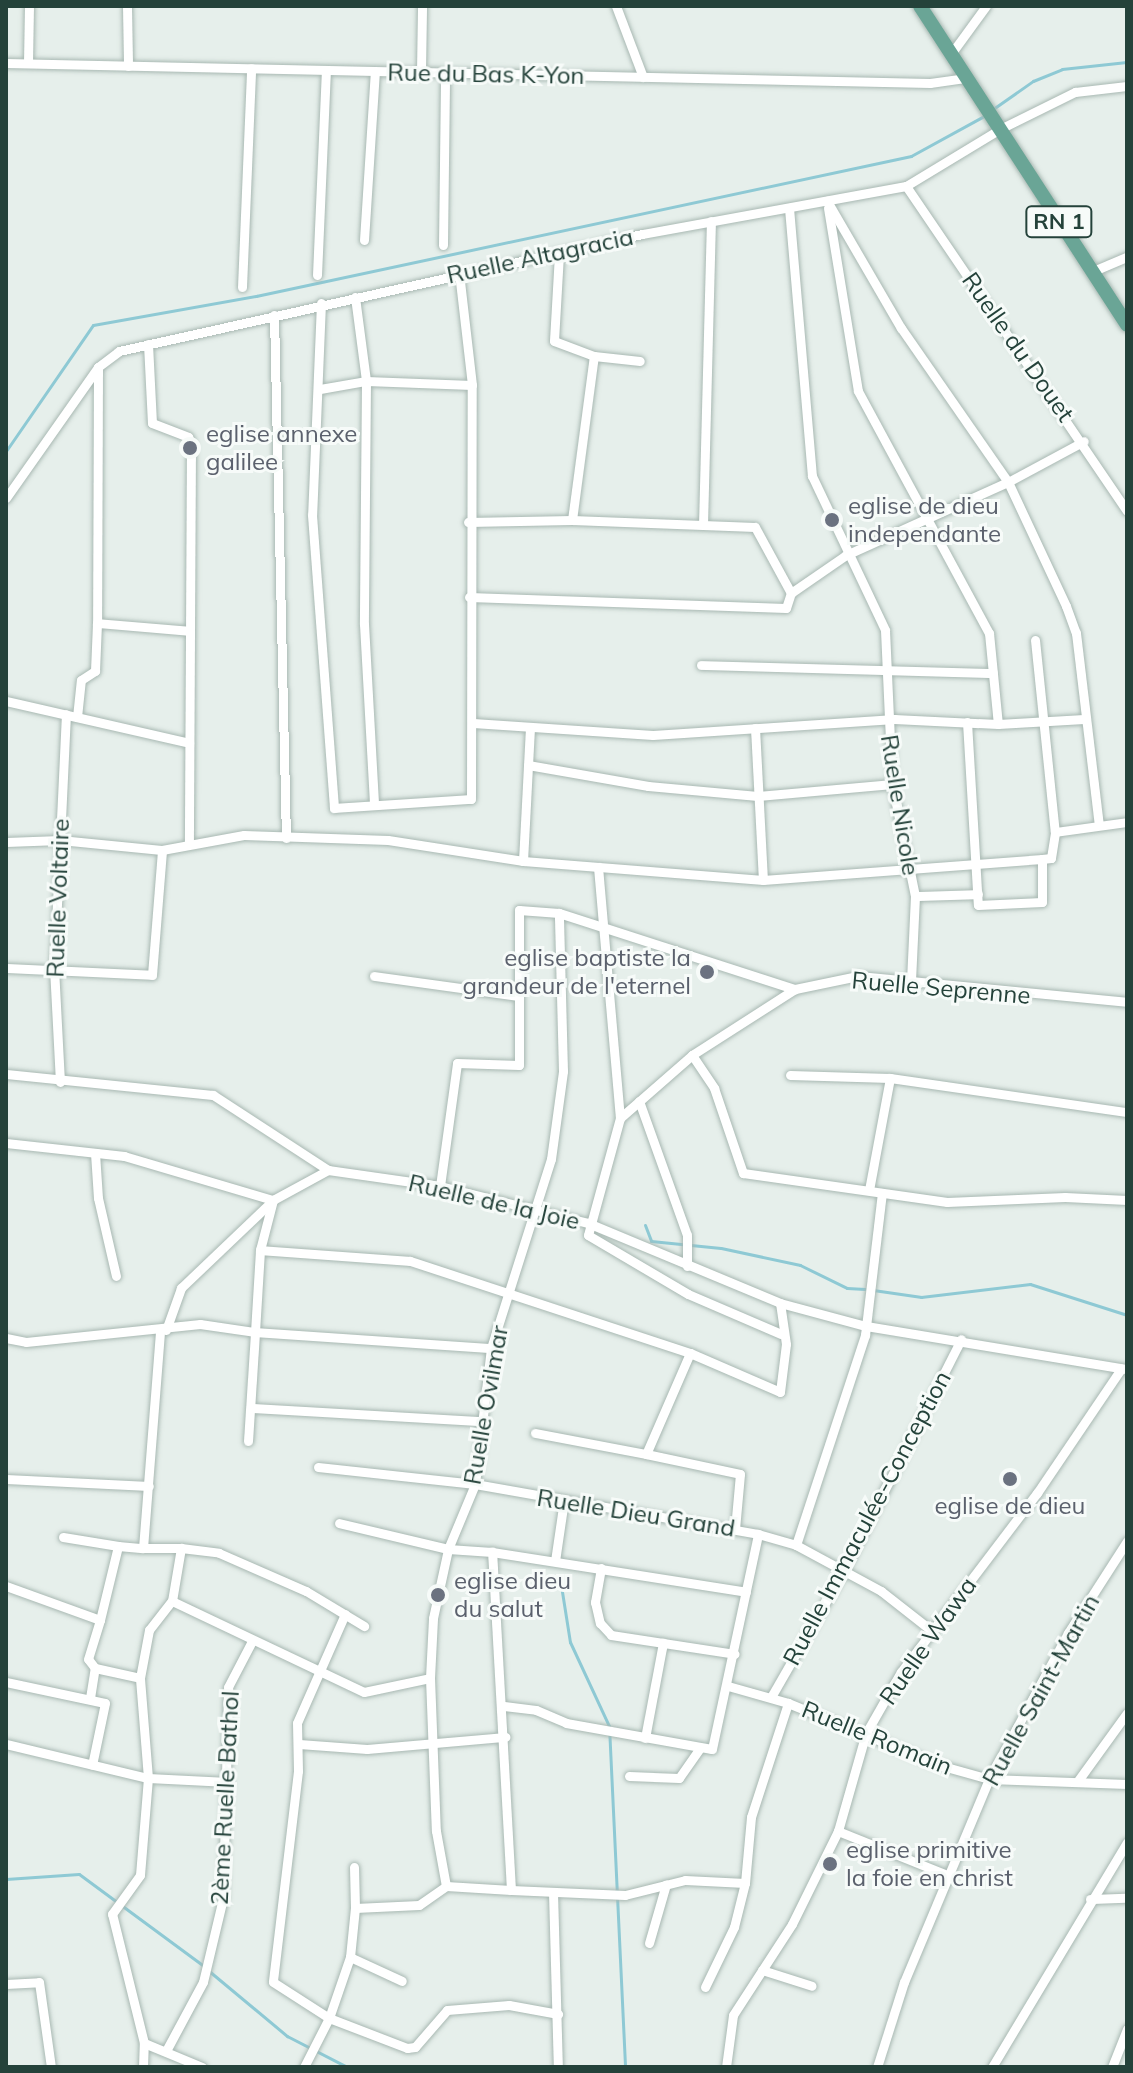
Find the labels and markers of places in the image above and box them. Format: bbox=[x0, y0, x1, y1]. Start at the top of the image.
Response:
place label: eglise annexe galilee bbox=[206, 420, 357, 476]
marker: eglise annexe galilee bbox=[181, 439, 199, 457]
place label: eglise de dieu independante bbox=[848, 492, 1001, 548]
marker: eglise de dieu independante bbox=[823, 511, 841, 529]
place label: eglise baptiste la grandeur de l'eternel bbox=[463, 944, 691, 1000]
marker: eglise baptiste la grandeur de l'eternel bbox=[698, 963, 716, 981]
marker: eglise de dieu bbox=[1001, 1470, 1019, 1488]
place label: eglise de dieu bbox=[935, 1492, 1085, 1520]
place label: eglise dieu du salut bbox=[454, 1567, 571, 1623]
marker: eglise dieu du salut bbox=[429, 1586, 447, 1604]
place label: eglise primitive la foie en christ bbox=[846, 1836, 1013, 1892]
marker: eglise primitive la foie en christ bbox=[821, 1855, 839, 1873]

